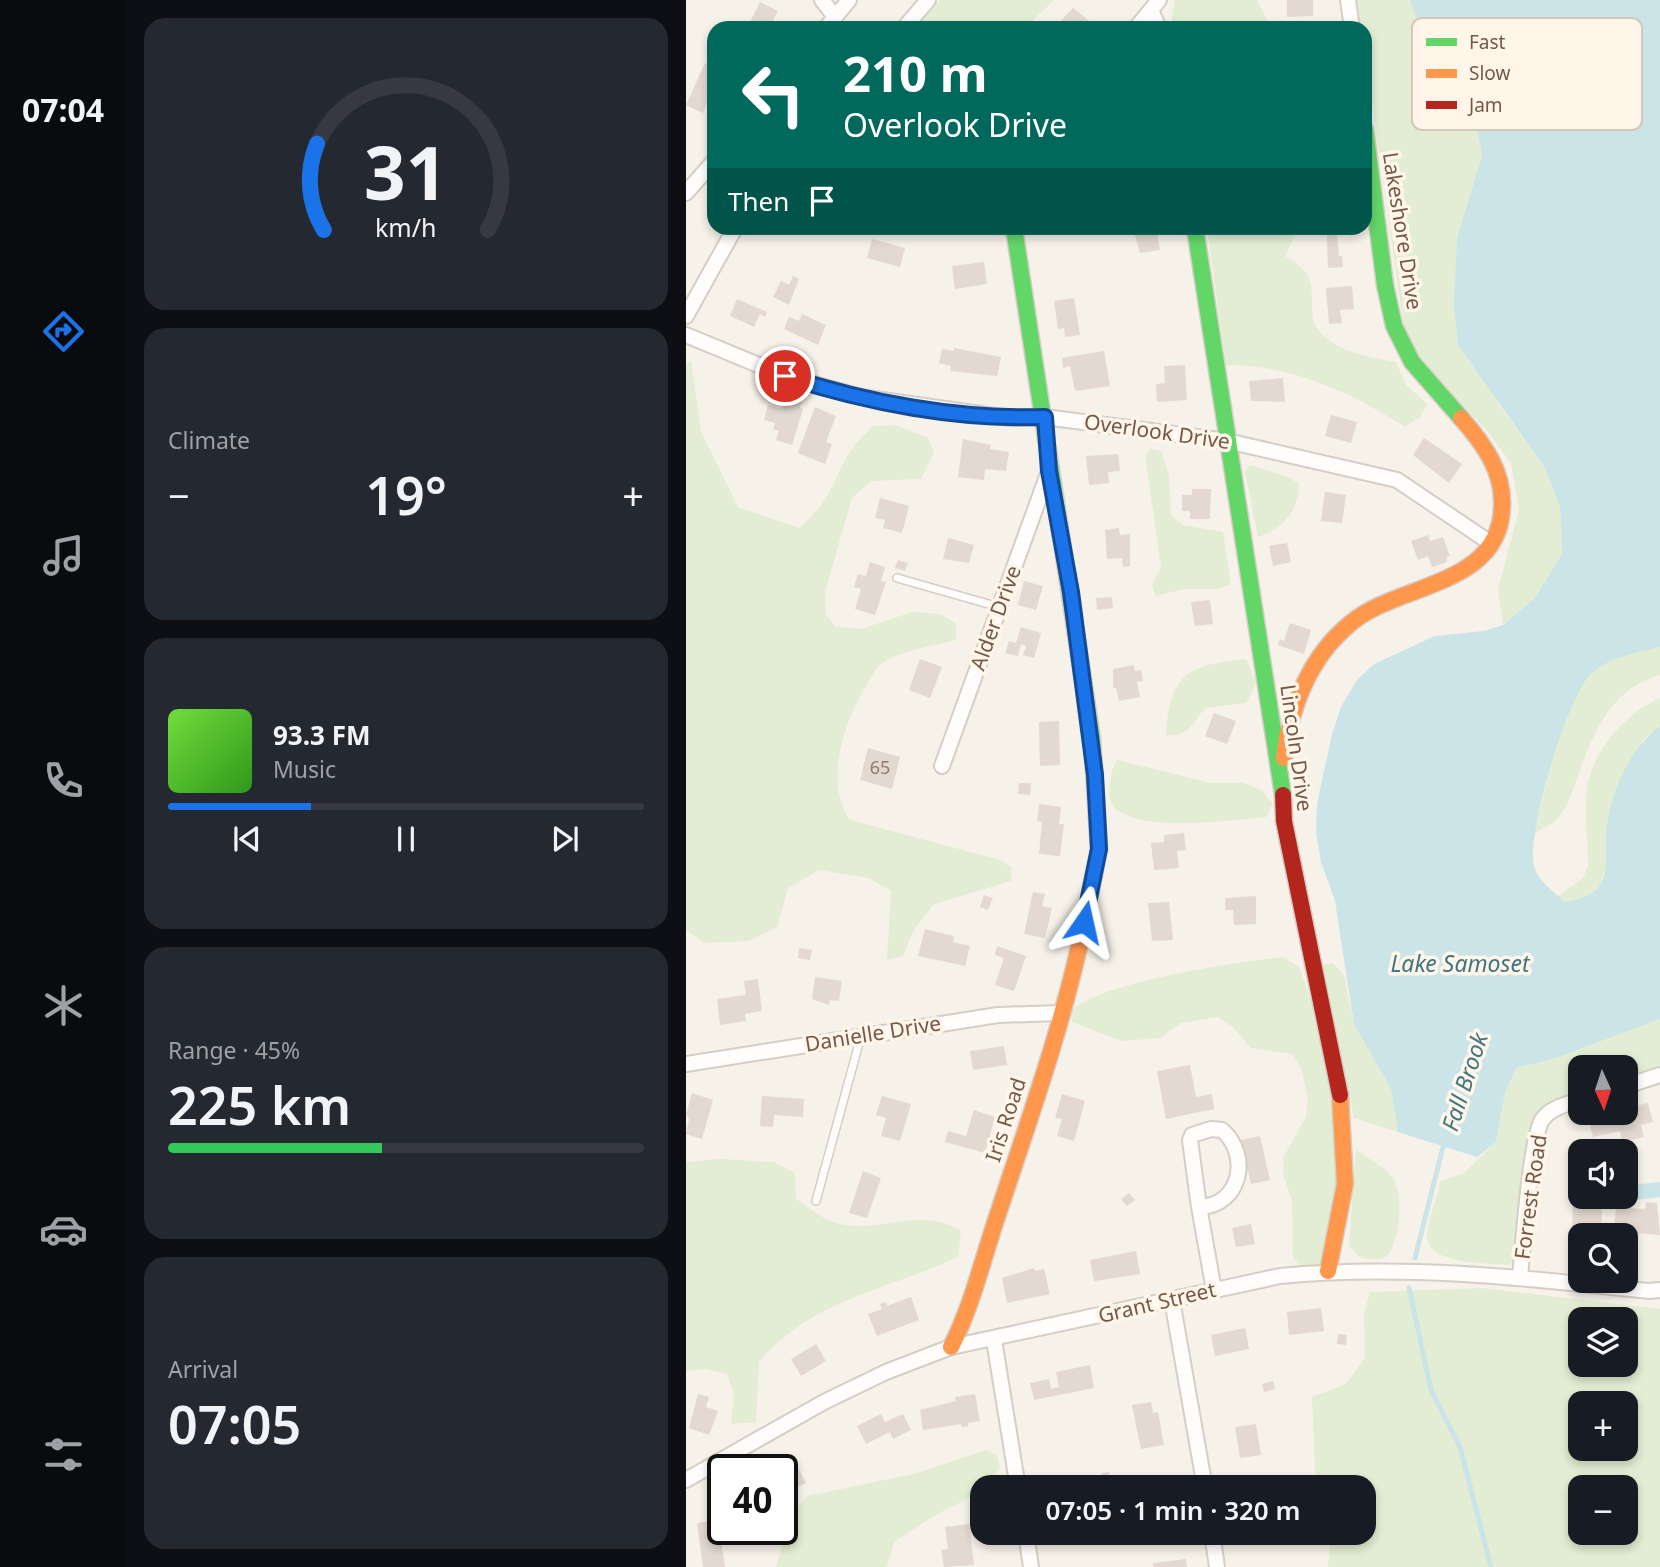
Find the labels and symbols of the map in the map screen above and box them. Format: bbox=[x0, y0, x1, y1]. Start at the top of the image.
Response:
legend bbox=[1412, 18, 1642, 130]
text: Fast bbox=[1469, 29, 1506, 55]
text: Slow bbox=[1469, 60, 1510, 86]
text: Jam bbox=[1467, 92, 1503, 118]
street label: Lakeshore Drive bbox=[1377, 150, 1429, 312]
pin bbox=[755, 346, 815, 406]
street label: Overlook Drive bbox=[1082, 407, 1232, 455]
street label: Alder Drive bbox=[963, 561, 1027, 674]
street label: Lincoln Drive bbox=[1274, 683, 1320, 813]
house number: 65 bbox=[870, 755, 890, 779]
position arrow bbox=[1047, 885, 1121, 959]
water label: Lake Samoset bbox=[1390, 947, 1531, 979]
street label: Danielle Drive bbox=[803, 1008, 943, 1058]
water label: Fall Brook bbox=[1433, 1027, 1495, 1135]
north arrow bbox=[1568, 1055, 1638, 1125]
street label: Iris Road bbox=[978, 1074, 1032, 1165]
street label: Forrest Road bbox=[1507, 1133, 1553, 1261]
street label: Grant Street bbox=[1095, 1275, 1219, 1329]
speed limit sign: 40 bbox=[707, 1454, 798, 1545]

